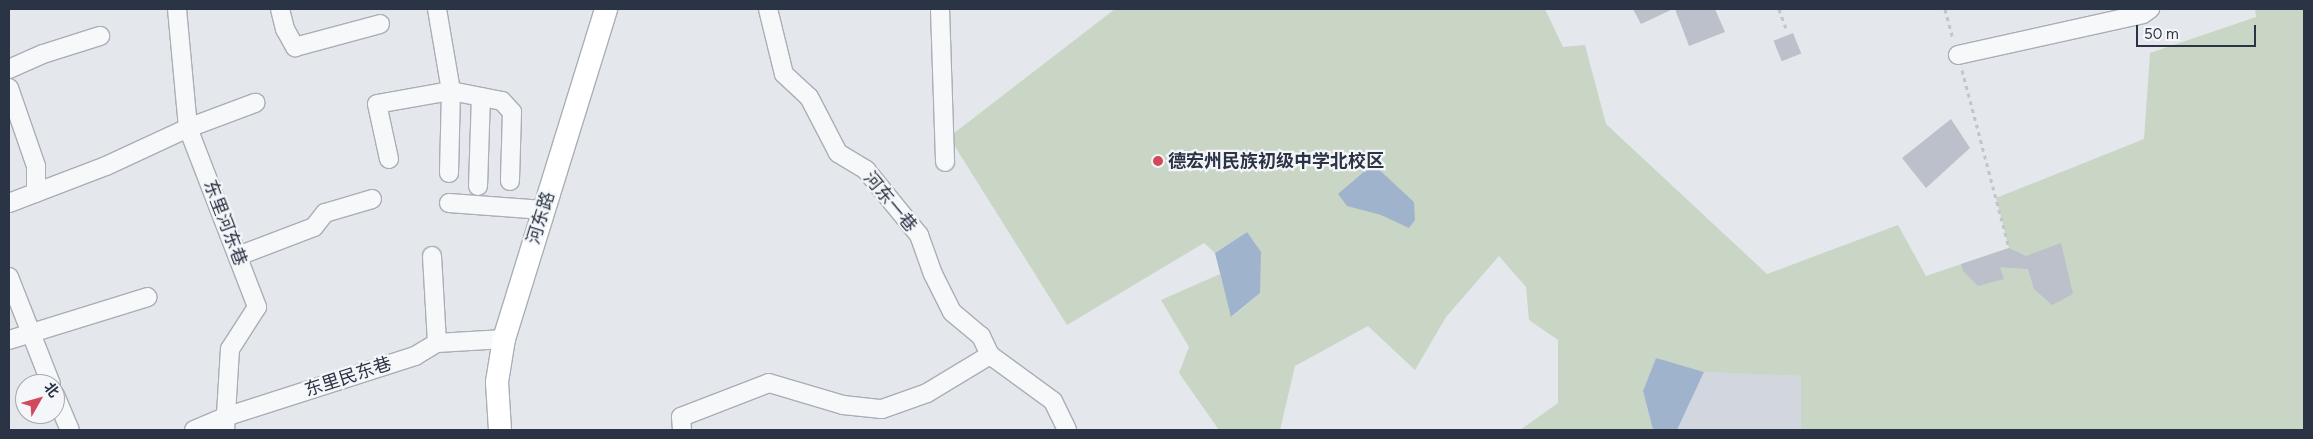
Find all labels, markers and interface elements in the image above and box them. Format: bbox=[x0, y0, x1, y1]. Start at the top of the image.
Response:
scale bar bbox=[2138, 15, 2258, 47]
text: 50 m bbox=[2144, 25, 2179, 43]
place label: 德宏州民族初级中学北校区 bbox=[1168, 150, 1384, 172]
marker: 德宏州民族初级中学北校区 bbox=[1152, 155, 1164, 167]
street label: 河东一巷 bbox=[859, 167, 921, 237]
street label: 东里河东巷 bbox=[199, 177, 251, 269]
street label: 河东路 bbox=[523, 189, 559, 247]
street label: 东里民东巷 bbox=[302, 353, 394, 401]
north arrow bbox=[15, 374, 65, 424]
text: 北 bbox=[40, 379, 62, 401]

